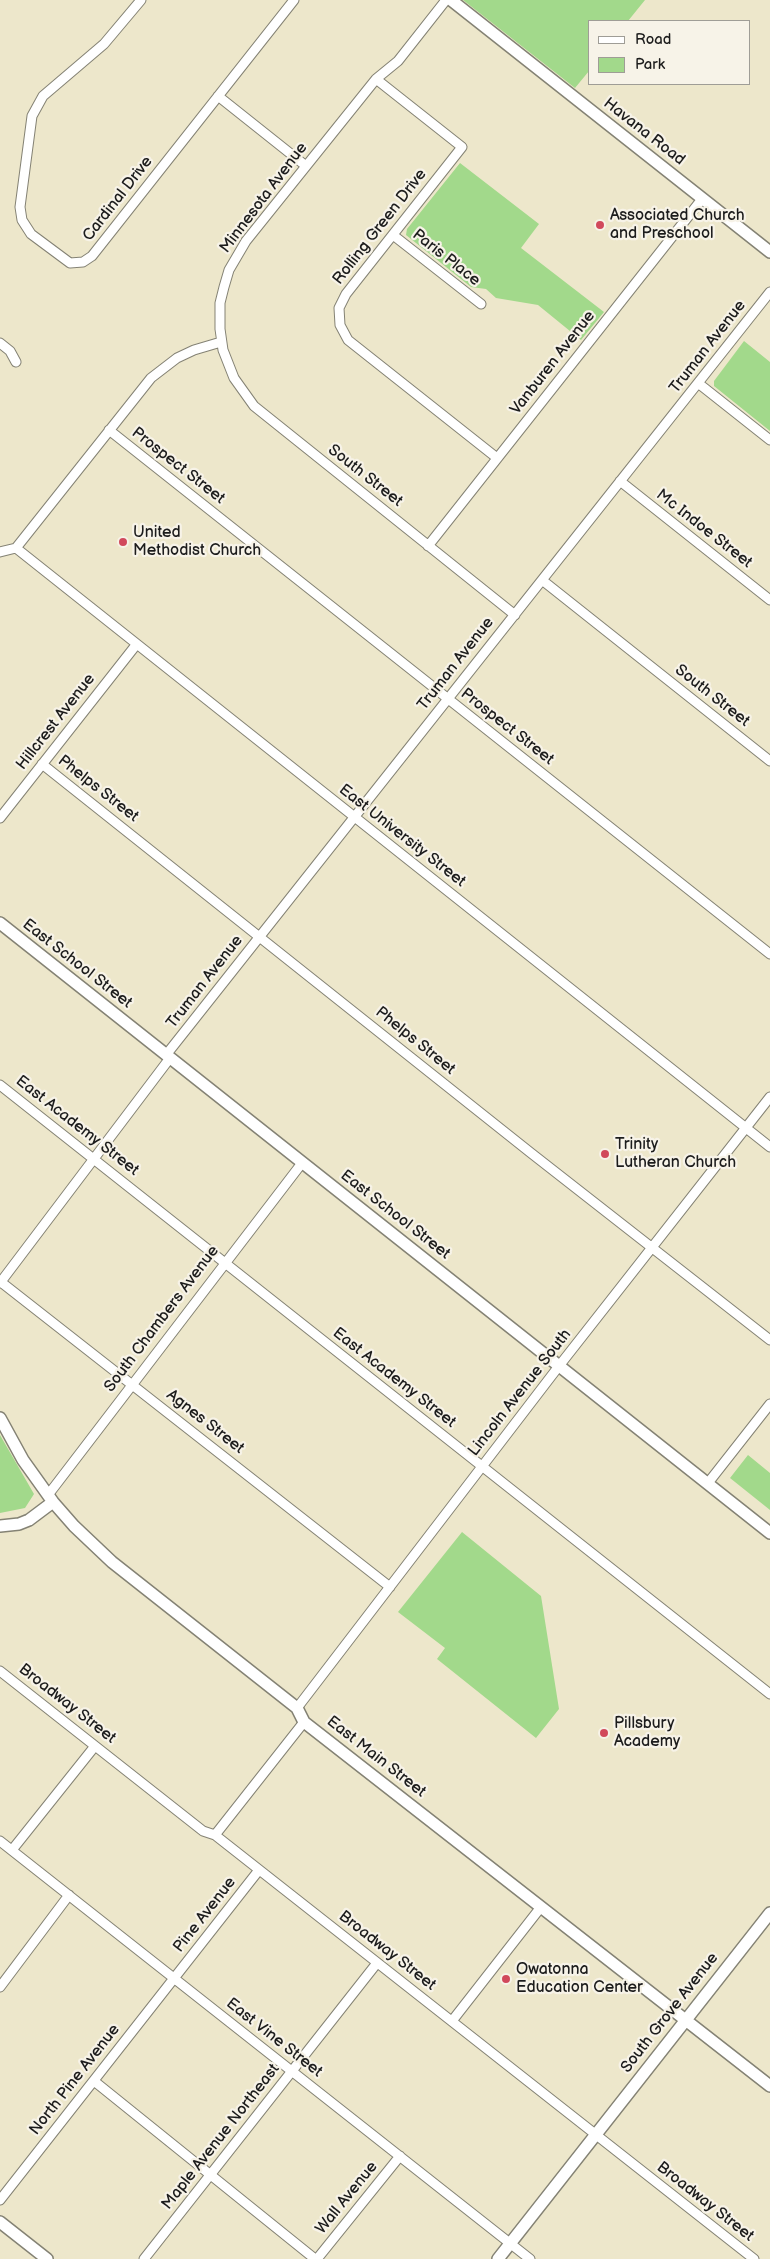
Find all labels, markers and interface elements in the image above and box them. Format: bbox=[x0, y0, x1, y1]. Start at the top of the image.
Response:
legend bbox=[588, 20, 750, 85]
text: Road bbox=[635, 30, 671, 49]
text: Park bbox=[635, 55, 665, 74]
street label: Havana Road bbox=[599, 94, 689, 170]
street label: Minnesota Avenue bbox=[216, 139, 312, 257]
street label: Cardinal Drive bbox=[79, 153, 157, 245]
street label: Rolling Green Drive bbox=[329, 165, 431, 289]
place label: Associated Church and Preschool bbox=[610, 206, 745, 244]
marker: Associated Church and Preschool bbox=[594, 219, 606, 231]
street label: Paris Place bbox=[408, 226, 484, 290]
street label: Truman Avenue bbox=[666, 297, 750, 397]
street label: Vanburen Avenue bbox=[506, 307, 600, 419]
street label: Prospect Street bbox=[128, 424, 228, 508]
street label: South Street bbox=[324, 441, 406, 511]
street label: Mc Indoe Street bbox=[652, 486, 756, 572]
place label: United Methodist Church bbox=[133, 523, 261, 561]
marker: United Methodist Church bbox=[117, 536, 129, 548]
street label: Truman Avenue bbox=[414, 614, 498, 714]
street label: South Street bbox=[671, 661, 753, 731]
street label: Hillcrest Avenue bbox=[12, 670, 100, 774]
street label: Prospect Street bbox=[457, 685, 557, 769]
street label: Phelps Street bbox=[54, 751, 142, 827]
street label: East University Street bbox=[335, 781, 469, 891]
street label: East School Street bbox=[18, 915, 136, 1013]
street label: Truman Avenue bbox=[163, 932, 247, 1032]
street label: Phelps Street bbox=[371, 1003, 459, 1079]
street label: East Academy Street bbox=[12, 1072, 142, 1180]
place label: Trinity Lutheran Church bbox=[615, 1135, 736, 1173]
marker: Trinity Lutheran Church bbox=[599, 1148, 611, 1160]
street label: East School Street bbox=[336, 1166, 454, 1264]
street label: South Chambers Avenue bbox=[101, 1242, 223, 1396]
street label: East Academy Street bbox=[329, 1324, 459, 1432]
street label: Lincoln Avenue South bbox=[464, 1326, 576, 1460]
street label: Agnes Street bbox=[162, 1386, 248, 1458]
street label: Broadway Street bbox=[14, 1660, 120, 1748]
street label: East Main Street bbox=[323, 1712, 429, 1802]
place label: Pillsbury Academy bbox=[614, 1714, 680, 1752]
marker: Pillsbury Academy bbox=[598, 1727, 610, 1739]
street label: Pine Avenue bbox=[170, 1873, 240, 1957]
street label: Broadway Street bbox=[334, 1907, 440, 1995]
street label: South Grove Avenue bbox=[617, 1949, 723, 2077]
place label: Owatonna Education Center bbox=[516, 1960, 643, 1998]
marker: Owatonna Education Center bbox=[500, 1973, 512, 1985]
street label: East Vine Street bbox=[222, 1994, 326, 2082]
street label: North Pine Avenue bbox=[26, 2021, 124, 2139]
street label: Maple Avenue Northeast bbox=[158, 2060, 284, 2214]
street label: Wall Avenue bbox=[312, 2158, 382, 2238]
street label: Broadway Street bbox=[652, 2158, 758, 2246]

